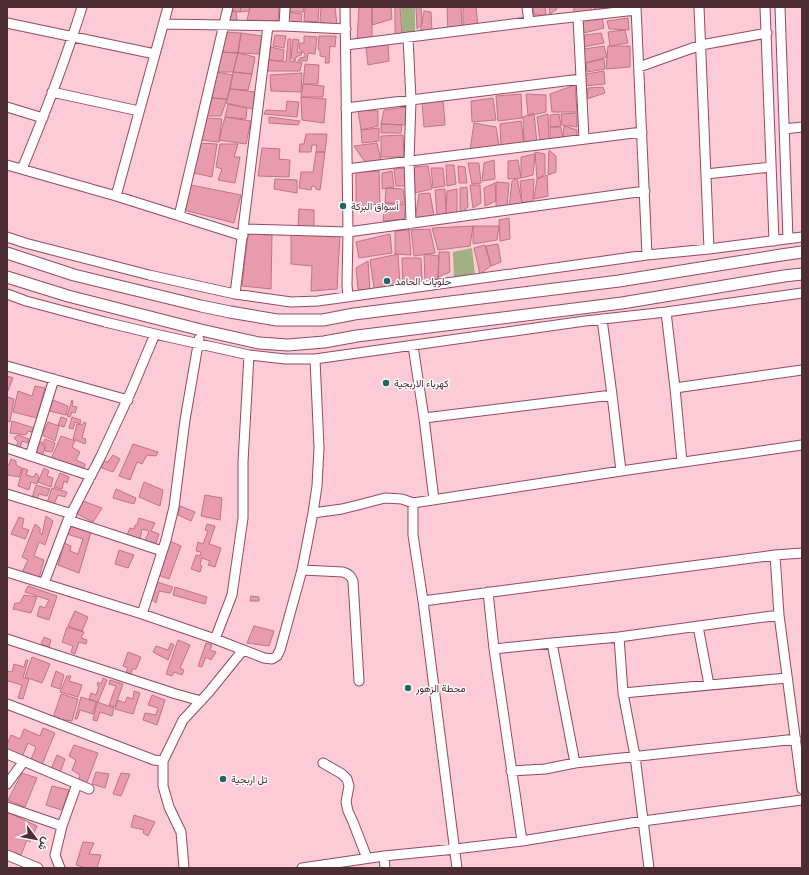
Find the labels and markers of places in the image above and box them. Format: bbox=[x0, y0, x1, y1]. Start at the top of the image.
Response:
place label: أسواق البركة bbox=[351, 200, 399, 213]
marker: أسواق البركة bbox=[338, 201, 348, 211]
place label: حلويات الحامد bbox=[395, 275, 452, 288]
marker: حلويات الحامد bbox=[382, 276, 392, 286]
place label: كهرباء الاربجية bbox=[394, 377, 449, 390]
marker: كهرباء الاربجية bbox=[381, 378, 391, 388]
place label: محطة الزهور bbox=[415, 682, 466, 695]
marker: محطة الزهور bbox=[403, 683, 413, 693]
place label: تل اربجية bbox=[231, 773, 267, 786]
marker: تل اربجية bbox=[218, 774, 228, 784]

